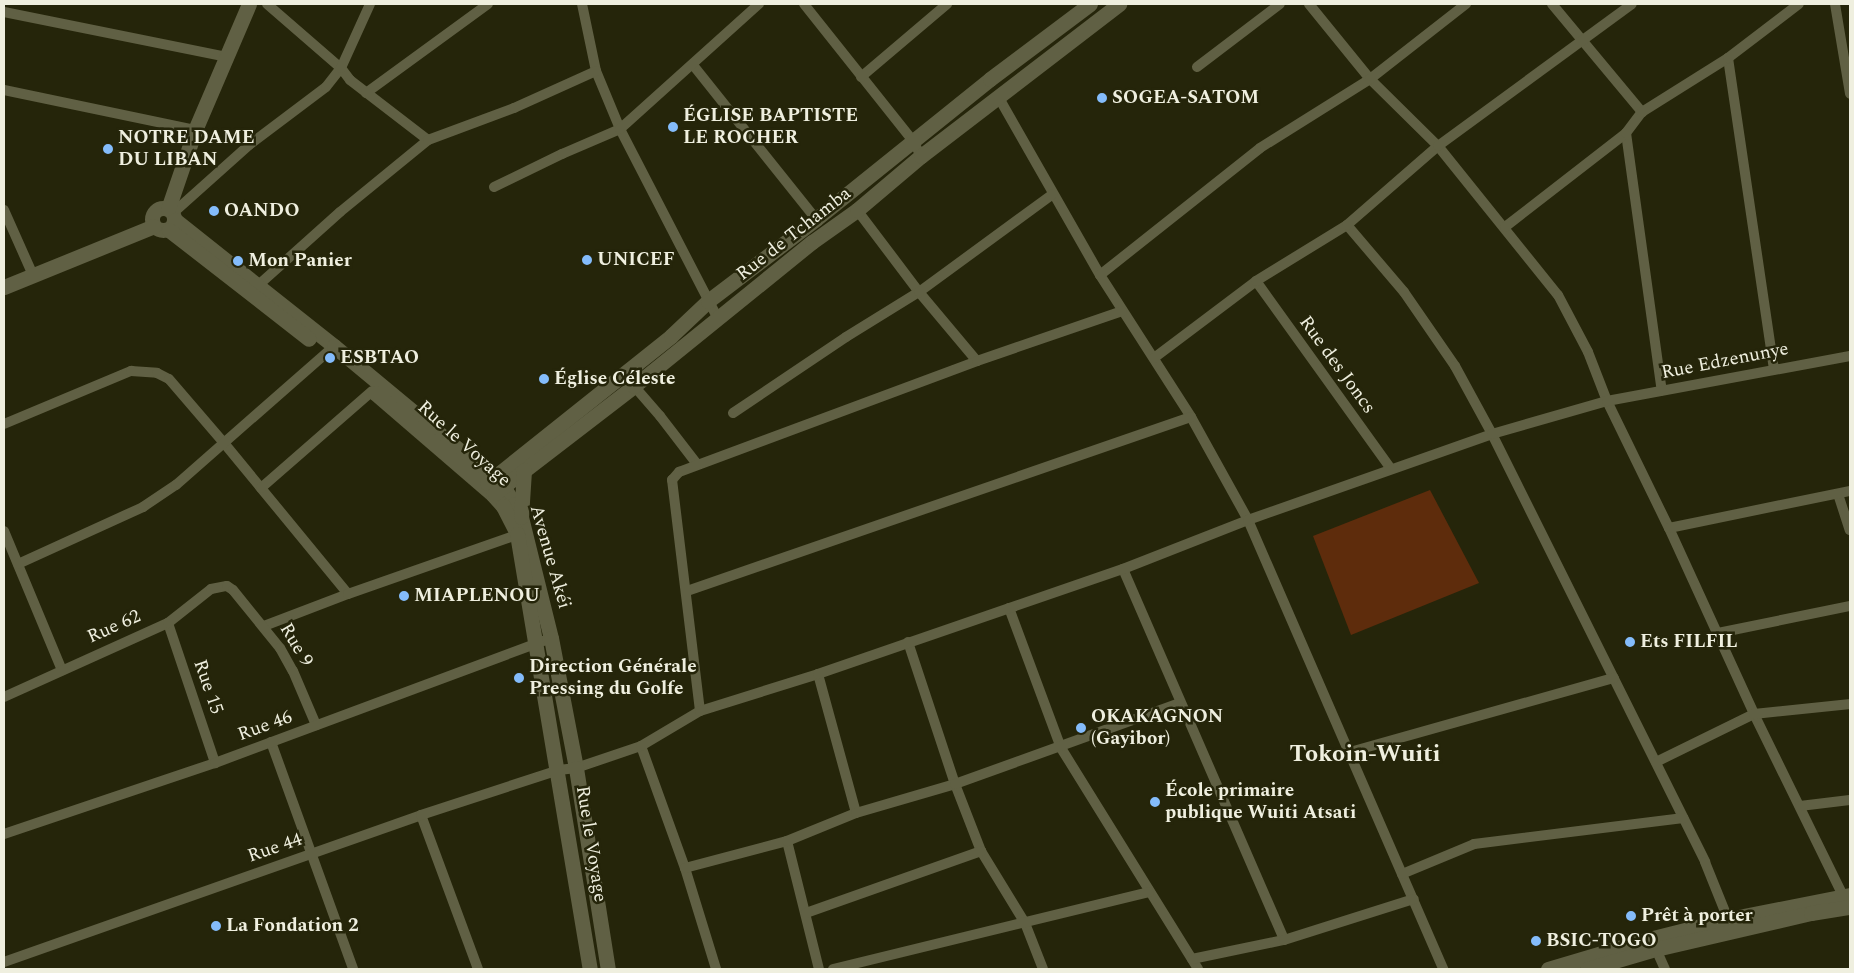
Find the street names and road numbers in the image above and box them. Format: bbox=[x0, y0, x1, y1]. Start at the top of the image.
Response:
street label: Rue de Tchamba bbox=[732, 182, 856, 286]
street label: Rue des Joncs bbox=[1294, 312, 1380, 418]
street label: Rue Edzenunye bbox=[1659, 337, 1791, 385]
street label: Rue le Voyage bbox=[413, 396, 515, 492]
street label: Avenue Akéi bbox=[524, 502, 576, 612]
street label: Rue 62 bbox=[84, 605, 144, 649]
street label: Rue 9 bbox=[274, 619, 318, 671]
street label: Rue 15 bbox=[188, 657, 228, 717]
street label: Rue 46 bbox=[235, 706, 295, 746]
street label: Rue le Voyage bbox=[571, 784, 611, 904]
street label: Rue 44 bbox=[245, 828, 305, 868]

